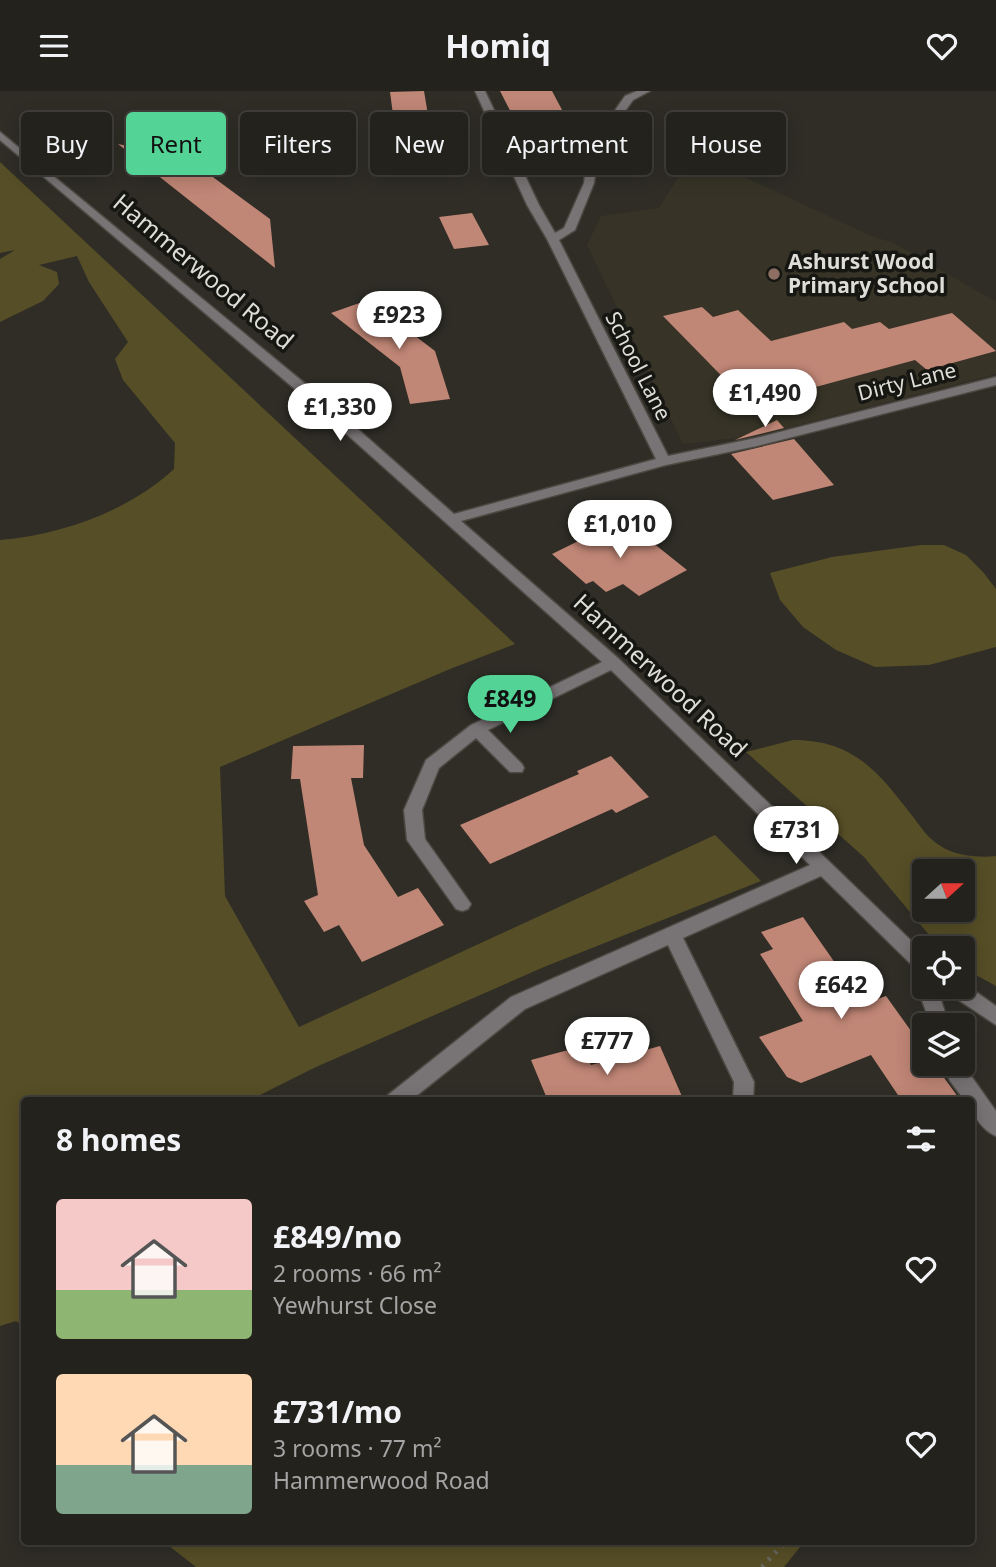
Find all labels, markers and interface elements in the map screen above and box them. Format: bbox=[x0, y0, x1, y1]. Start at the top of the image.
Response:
text: Homiq bbox=[445, 24, 551, 67]
icon: menu bbox=[35, 27, 73, 65]
icon: heart bbox=[923, 27, 961, 65]
chip: Buy bbox=[21, 112, 112, 175]
chip: Rent bbox=[126, 112, 226, 175]
chip: Filters bbox=[240, 112, 356, 175]
chip: New bbox=[370, 112, 468, 175]
chip: Apartment bbox=[482, 112, 652, 175]
chip: House bbox=[666, 112, 786, 175]
street label: Hammerwood Road bbox=[107, 186, 301, 356]
place label: Ashurst Wood Primary School bbox=[788, 247, 945, 299]
marker: Ashurst Wood Primary School bbox=[766, 266, 782, 282]
pin: £923 bbox=[358, 292, 440, 351]
text: £923 bbox=[373, 298, 425, 330]
street label: School Lane bbox=[600, 306, 678, 425]
street label: Dirty Lane bbox=[854, 355, 959, 407]
pin: £1,490 bbox=[708, 369, 822, 429]
text: £1,490 bbox=[729, 376, 801, 408]
pin: £1,330 bbox=[283, 383, 397, 443]
text: £1,330 bbox=[304, 390, 376, 422]
pin: £1,010 bbox=[563, 501, 677, 560]
text: £1,010 bbox=[584, 507, 656, 539]
street label: Hammerwood Road bbox=[567, 586, 755, 764]
pin: £849 bbox=[469, 675, 551, 735]
text: £849 bbox=[484, 682, 536, 714]
pin: £731 bbox=[755, 807, 837, 866]
text: £731 bbox=[770, 813, 822, 845]
north arrow bbox=[912, 859, 975, 922]
map controls bbox=[912, 859, 975, 1076]
button: locate bbox=[912, 936, 975, 999]
pin: £642 bbox=[800, 961, 882, 1021]
text: £642 bbox=[815, 968, 867, 1000]
button: layers bbox=[912, 1013, 975, 1076]
pin: £777 bbox=[566, 1017, 648, 1077]
text: £777 bbox=[581, 1024, 633, 1056]
text: 8 homes bbox=[56, 1119, 181, 1160]
icon: filters bbox=[902, 1120, 940, 1158]
text: £849/mo bbox=[273, 1216, 402, 1257]
icon: home bbox=[112, 1227, 196, 1311]
icon: heart bbox=[902, 1250, 940, 1288]
text: 2 rooms · 66 m² bbox=[273, 1257, 442, 1289]
text: Yewhurst Close bbox=[273, 1289, 437, 1321]
text: £731/mo bbox=[273, 1391, 402, 1432]
icon: home bbox=[112, 1402, 196, 1486]
icon: heart bbox=[902, 1425, 940, 1463]
text: 3 rooms · 77 m² bbox=[273, 1432, 442, 1464]
text: Hammerwood Road bbox=[273, 1464, 490, 1496]

